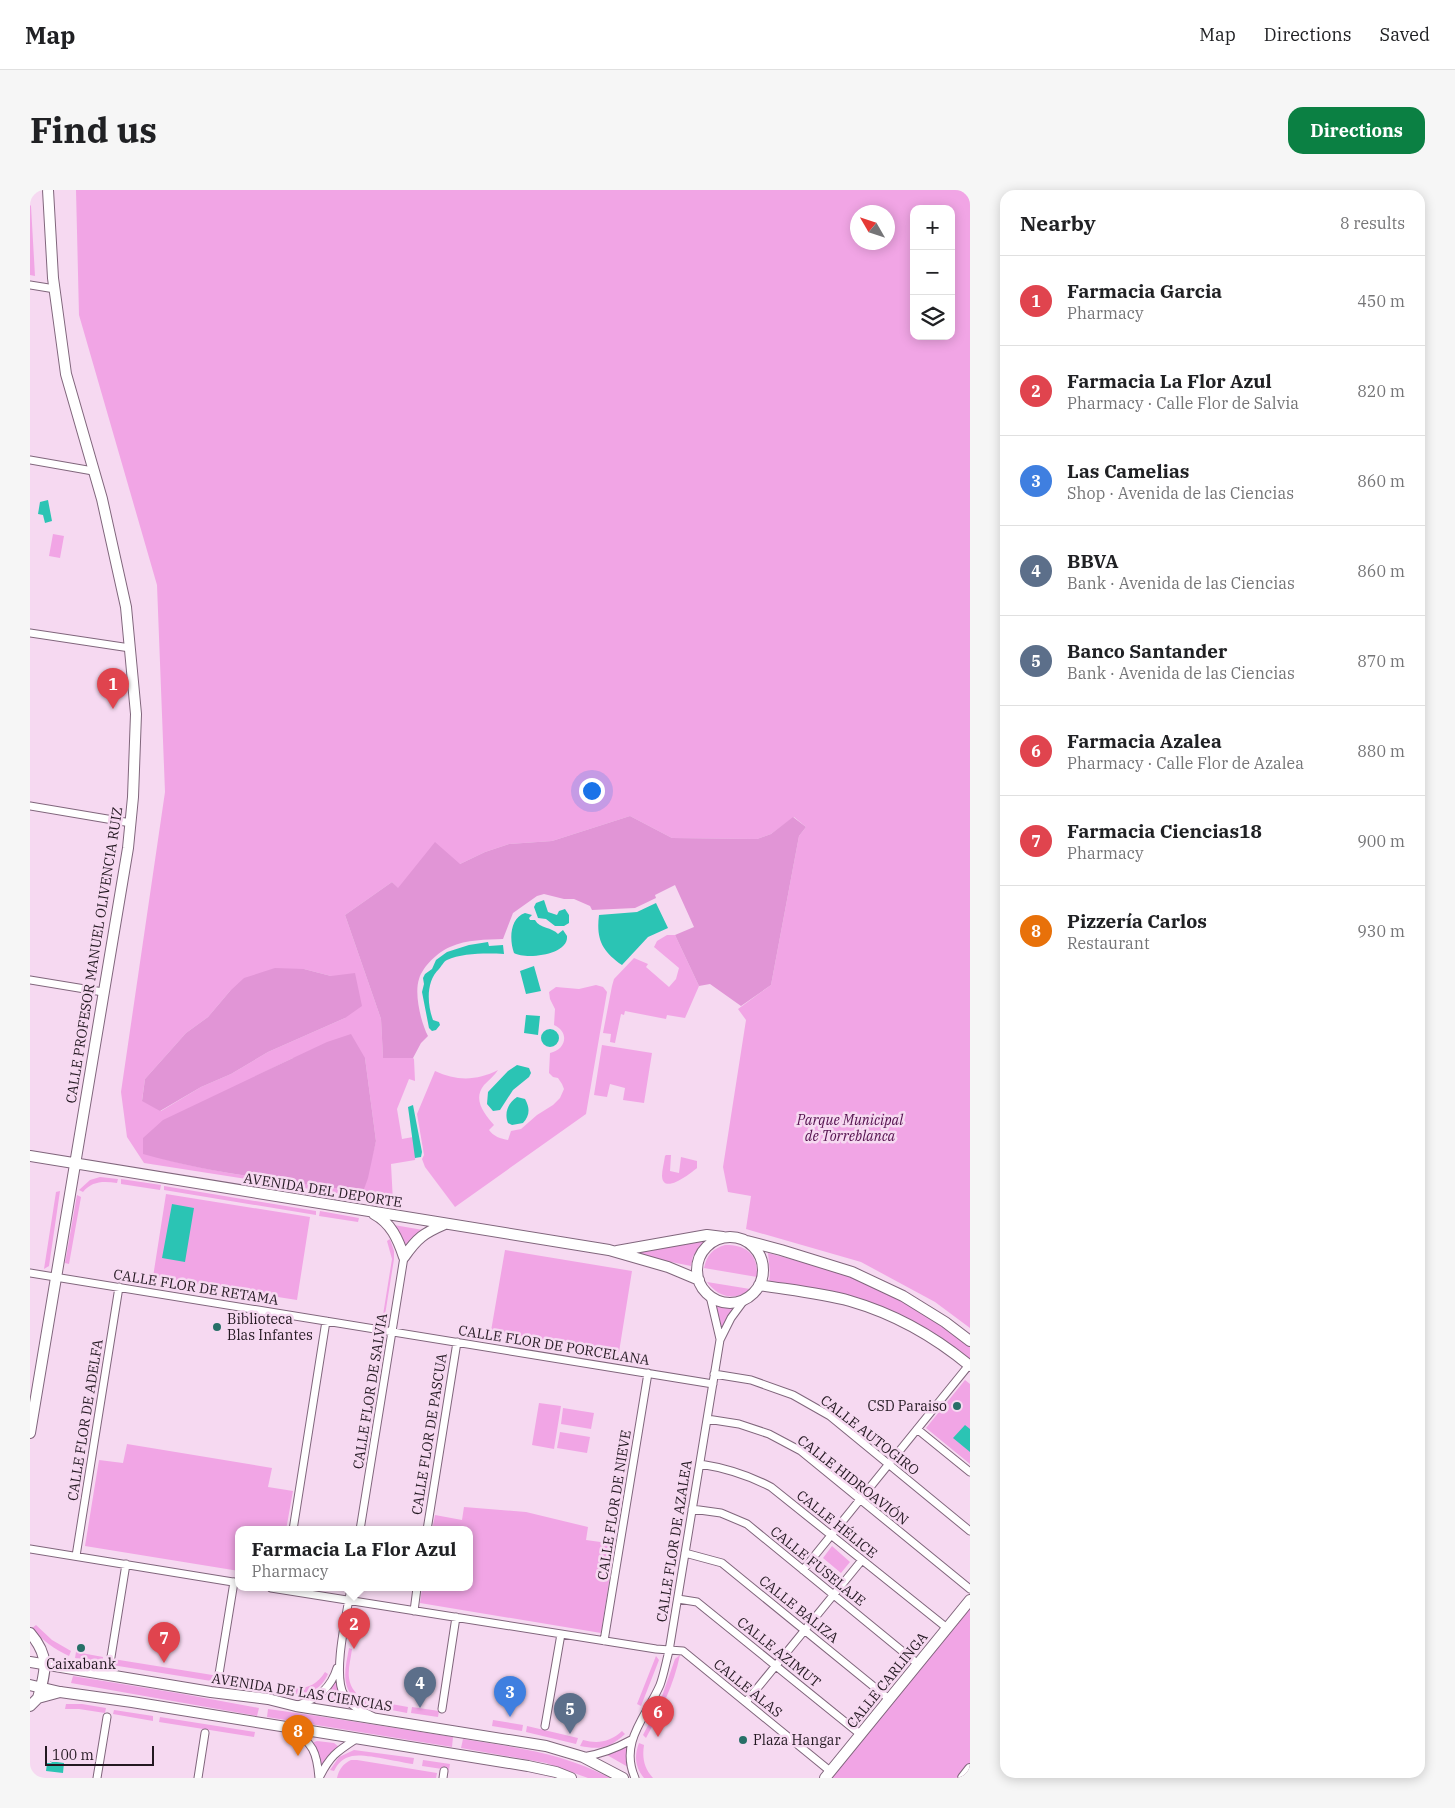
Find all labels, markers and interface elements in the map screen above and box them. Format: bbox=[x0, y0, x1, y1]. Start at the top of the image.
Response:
text: Map bbox=[25, 19, 75, 51]
text: Map bbox=[1199, 23, 1236, 46]
text: Directions bbox=[1264, 23, 1352, 46]
text: Saved bbox=[1380, 23, 1430, 46]
text: Find us bbox=[30, 107, 157, 153]
button: Directions bbox=[1288, 107, 1425, 154]
north arrow bbox=[850, 205, 895, 250]
map controls bbox=[910, 205, 955, 340]
button: + bbox=[910, 205, 955, 250]
text: Nearby bbox=[1020, 209, 1096, 237]
text: 8 results bbox=[1340, 213, 1405, 233]
button: − bbox=[910, 250, 955, 295]
text: Farmacia Garcia bbox=[1067, 279, 1222, 303]
text: 1 bbox=[1031, 291, 1041, 311]
text: 450 m bbox=[1357, 291, 1405, 311]
button: layers bbox=[910, 295, 955, 340]
text: Pharmacy bbox=[1067, 303, 1144, 323]
text: Farmacia La Flor Azul bbox=[1067, 369, 1272, 393]
text: 2 bbox=[1031, 381, 1041, 401]
text: 820 m bbox=[1357, 381, 1405, 401]
text: Pharmacy · Calle Flor de Salvia bbox=[1067, 393, 1299, 413]
text: Las Camelias bbox=[1067, 459, 1189, 483]
text: 3 bbox=[1031, 471, 1041, 491]
text: 860 m bbox=[1357, 471, 1405, 491]
text: Shop · Avenida de las Ciencias bbox=[1067, 483, 1294, 503]
text: BBVA bbox=[1067, 549, 1119, 573]
text: 4 bbox=[1031, 561, 1041, 581]
text: 860 m bbox=[1357, 561, 1405, 581]
text: Bank · Avenida de las Ciencias bbox=[1067, 573, 1295, 593]
text: Banco Santander bbox=[1067, 639, 1227, 663]
text: 5 bbox=[1031, 651, 1041, 671]
text: 870 m bbox=[1357, 651, 1405, 671]
text: Bank · Avenida de las Ciencias bbox=[1067, 663, 1295, 683]
pin: 1 bbox=[97, 668, 129, 709]
text: Farmacia Azalea bbox=[1067, 729, 1222, 753]
text: 6 bbox=[1031, 741, 1041, 761]
text: 880 m bbox=[1357, 741, 1405, 761]
text: Pharmacy · Calle Flor de Azalea bbox=[1067, 753, 1304, 773]
your location bbox=[579, 778, 605, 804]
street label: CALLE PROFESOR MANUEL OLIVENCIA RUIZ bbox=[62, 805, 126, 1105]
text: Farmacia Ciencias18 bbox=[1067, 819, 1262, 843]
text: 7 bbox=[1031, 831, 1041, 851]
text: 900 m bbox=[1357, 831, 1405, 851]
text: Pharmacy bbox=[1067, 843, 1144, 863]
text: Pizzería Carlos bbox=[1067, 909, 1207, 933]
text: 8 bbox=[1031, 921, 1041, 941]
text: 930 m bbox=[1357, 921, 1405, 941]
text: Restaurant bbox=[1067, 933, 1150, 953]
park label: Parque Municipal de Torreblanca bbox=[796, 1111, 904, 1145]
street label: AVENIDA DEL DEPORTE bbox=[242, 1169, 404, 1211]
street label: CALLE FLOR DE RETAMA bbox=[112, 1265, 280, 1309]
place label: Biblioteca Blas Infantes bbox=[227, 1310, 313, 1344]
street label: CALLE FLOR DE SALVIA bbox=[349, 1311, 391, 1470]
marker: Biblioteca Blas Infantes bbox=[211, 1321, 223, 1333]
street label: CALLE FLOR DE PORCELANA bbox=[457, 1321, 651, 1369]
street label: CALLE FLOR DE ADELFA bbox=[63, 1338, 107, 1502]
street label: CALLE FLOR DE PASCUA bbox=[407, 1351, 451, 1516]
street label: CALLE AUTOGIRO bbox=[817, 1391, 923, 1479]
place label: CSD Paraiso bbox=[867, 1397, 947, 1415]
marker: CSD Paraiso bbox=[951, 1400, 963, 1412]
street label: CALLE FLOR DE NIEVE bbox=[593, 1429, 635, 1581]
street label: CALLE HIDROAVIÓN bbox=[794, 1430, 913, 1529]
street label: CALLE FLOR DE AZALEA bbox=[652, 1458, 696, 1623]
street label: CALLE HÉLICE bbox=[793, 1485, 882, 1562]
street label: CALLE FUSELAJE bbox=[767, 1522, 869, 1610]
popup bbox=[235, 1526, 473, 1591]
text: Farmacia La Flor Azul bbox=[252, 1537, 456, 1561]
text: Pharmacy bbox=[252, 1561, 328, 1581]
street label: CALLE BALIZA bbox=[755, 1571, 843, 1647]
pin: 2 bbox=[338, 1608, 370, 1649]
street label: CALLE AZIMUT bbox=[734, 1613, 824, 1691]
pin: 7 bbox=[148, 1622, 180, 1663]
street label: CALLE CARLINGA bbox=[843, 1628, 932, 1732]
marker: Caixabank bbox=[75, 1642, 87, 1654]
place label: Caixabank bbox=[46, 1655, 117, 1673]
street label: CALLE ALAS bbox=[710, 1655, 786, 1721]
pin: 4 bbox=[404, 1667, 436, 1708]
street label: AVENIDA DE LAS CIENCIAS bbox=[210, 1669, 394, 1715]
pin: 3 bbox=[494, 1676, 526, 1717]
pin: 5 bbox=[554, 1693, 586, 1734]
pin: 6 bbox=[642, 1696, 674, 1737]
pin: 8 bbox=[282, 1715, 314, 1756]
place label: Plaza Hangar bbox=[753, 1731, 841, 1749]
marker: Plaza Hangar bbox=[737, 1734, 749, 1746]
scale bar bbox=[45, 1743, 154, 1766]
text: 100 m bbox=[52, 1746, 94, 1764]

